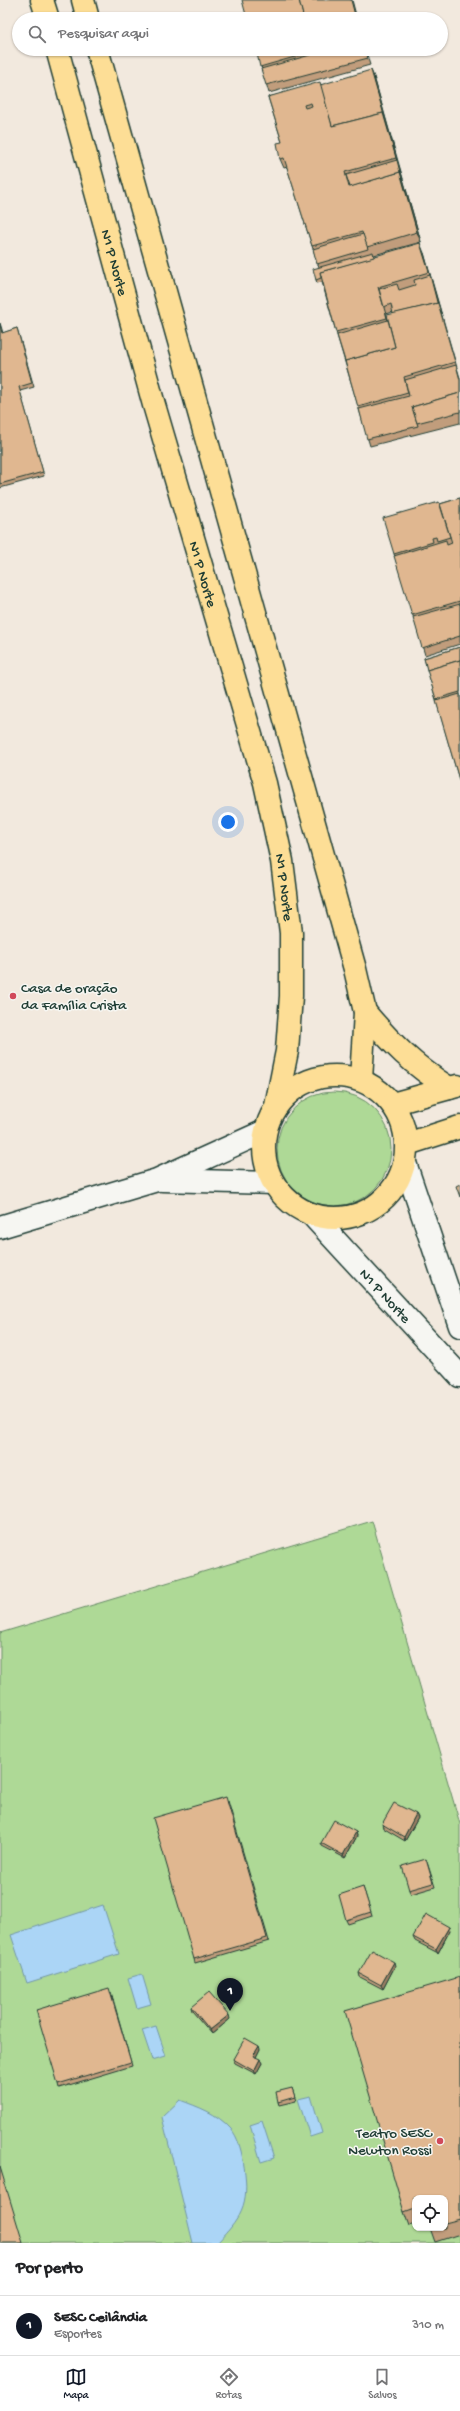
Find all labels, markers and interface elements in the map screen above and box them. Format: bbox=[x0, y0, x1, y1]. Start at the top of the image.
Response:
search box bbox=[12, 12, 448, 56]
icon: search bbox=[26, 23, 48, 45]
text: Pesquisar aqui bbox=[58, 25, 149, 43]
street label: N1 P Norte bbox=[96, 228, 131, 298]
street label: N1 P Norte bbox=[183, 539, 220, 610]
your location bbox=[218, 812, 238, 832]
street label: N1 P Norte bbox=[270, 852, 296, 922]
place label: Casa de oração da Família Crista bbox=[21, 980, 127, 1015]
marker: Casa de oração da Família Crista bbox=[8, 991, 18, 1001]
street label: N1 P Norte bbox=[355, 1265, 414, 1328]
pin: 1 bbox=[217, 1978, 243, 2011]
place label: Teatro SESC Newton Rossi bbox=[348, 2125, 433, 2160]
marker: Teatro SESC Newton Rossi bbox=[435, 2136, 445, 2146]
map controls bbox=[412, 2195, 448, 2231]
button: locate bbox=[412, 2195, 448, 2231]
text: Por perto bbox=[16, 2259, 83, 2279]
text: SESC Ceilândia bbox=[54, 2309, 147, 2327]
text: 1 bbox=[26, 2318, 32, 2333]
text: 310 m bbox=[412, 2318, 444, 2333]
text: Esportes bbox=[54, 2327, 101, 2342]
tab: Mapa bbox=[63, 2366, 89, 2402]
tab: Rotas bbox=[215, 2366, 242, 2402]
tab: Salvos bbox=[368, 2366, 397, 2402]

